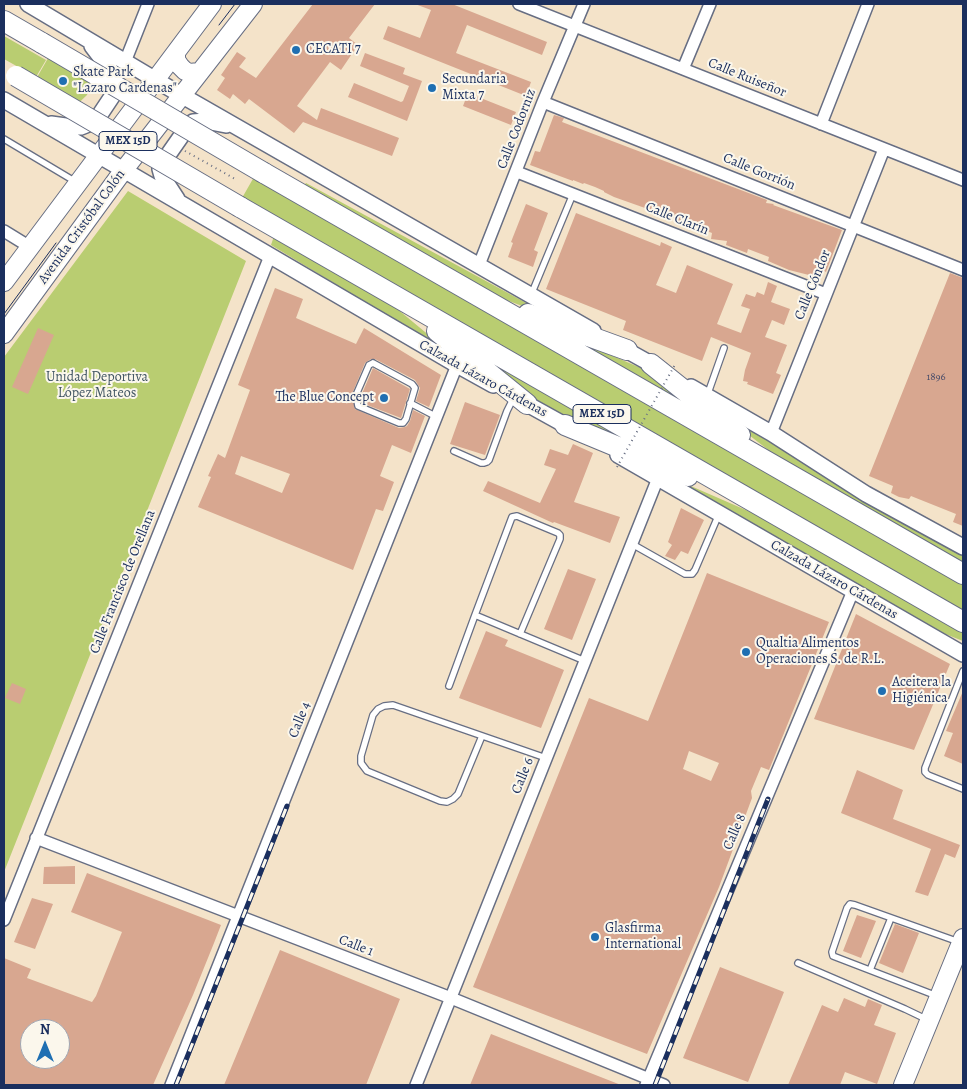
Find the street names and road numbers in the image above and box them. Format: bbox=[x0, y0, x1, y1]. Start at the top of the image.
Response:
street label: Calle Ruiseñor bbox=[705, 55, 789, 101]
street label: Calle Codorniz bbox=[494, 87, 540, 171]
road number: MEX 15D bbox=[99, 132, 157, 150]
street label: Calle Gorrión bbox=[720, 150, 798, 194]
street label: Avenida Cristóbal Colón bbox=[35, 167, 129, 287]
street label: Calle Clarín bbox=[643, 199, 711, 239]
street label: Calle Cóndor bbox=[791, 247, 835, 323]
street label: Calzada Lázaro Cárdenas bbox=[416, 337, 550, 421]
road number: MEX 15D bbox=[573, 404, 631, 424]
street label: Calle Francisco de Orellana bbox=[86, 508, 160, 656]
street label: Calzada Lázaro Cárdenas bbox=[767, 537, 901, 623]
street label: Calle 4 bbox=[285, 699, 315, 741]
street label: Calle 6 bbox=[508, 755, 538, 797]
street label: Calle 8 bbox=[720, 811, 750, 853]
street label: Calle 1 bbox=[336, 932, 376, 960]

